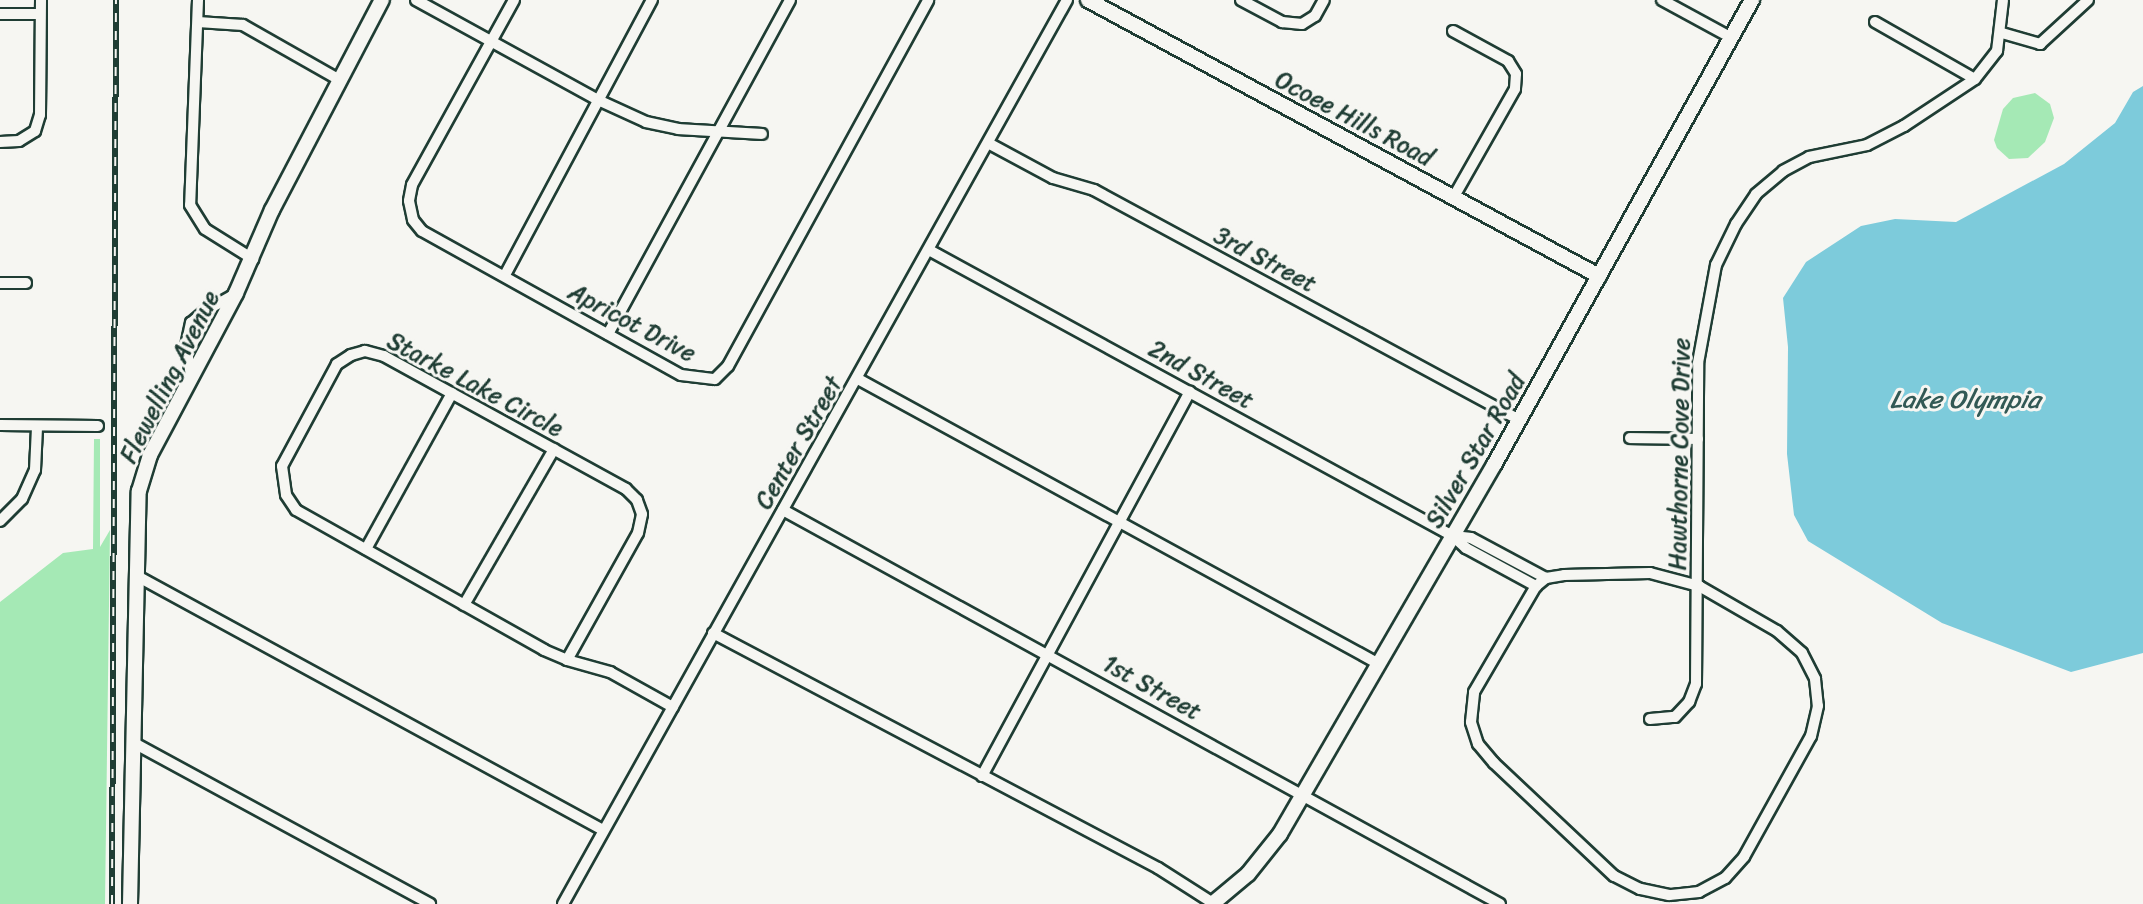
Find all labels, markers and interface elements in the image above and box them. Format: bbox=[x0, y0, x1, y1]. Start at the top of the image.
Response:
street label: Ocoee Hills Road bbox=[1270, 65, 1438, 173]
street label: 3rd Street bbox=[1209, 221, 1321, 299]
street label: Apricot Drive bbox=[563, 277, 701, 369]
street label: Flewelling Avenue bbox=[114, 286, 226, 468]
street label: Starke Lake Circle bbox=[382, 326, 568, 444]
street label: 2nd Street bbox=[1144, 334, 1258, 416]
street label: Hawthorne Cove Drive bbox=[1664, 337, 1696, 571]
street label: Silver Star Road bbox=[1420, 369, 1532, 533]
street label: Center Street bbox=[749, 371, 849, 515]
water label: Lake Olympia bbox=[1890, 384, 2040, 416]
street label: 1st Street bbox=[1098, 649, 1206, 727]

